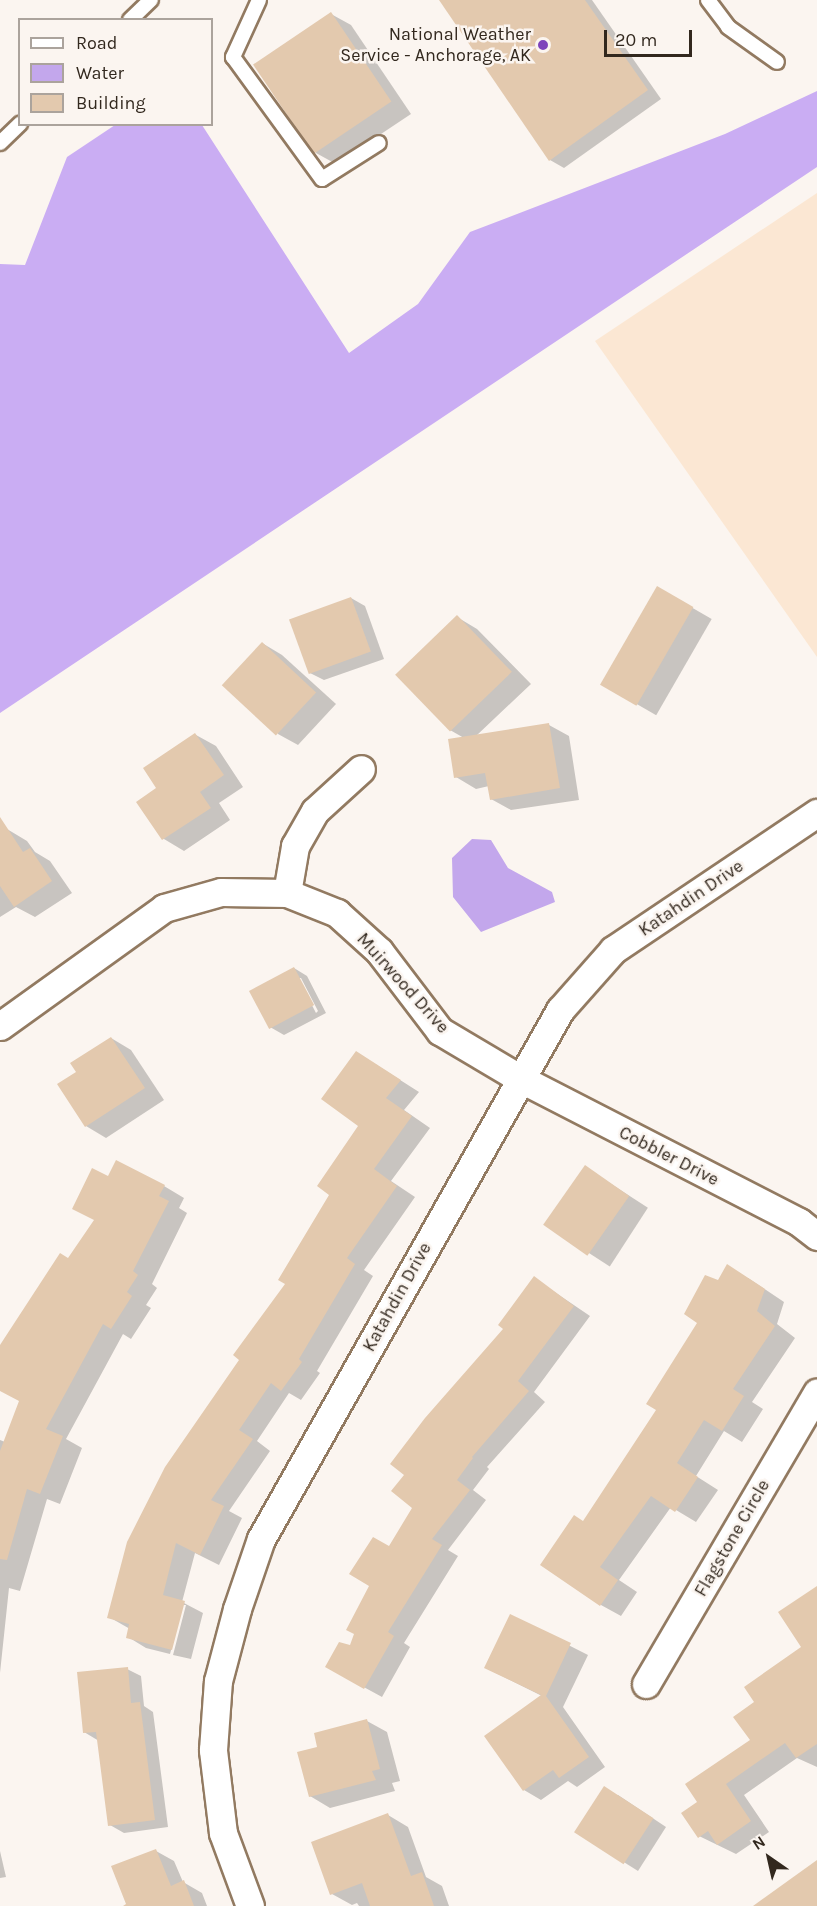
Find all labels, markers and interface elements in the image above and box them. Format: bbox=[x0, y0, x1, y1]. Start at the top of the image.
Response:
legend bbox=[18, 18, 213, 126]
scale bar bbox=[607, 18, 696, 56]
place label: National Weather Service - Anchorage, AK bbox=[340, 24, 531, 66]
text: 20 m bbox=[615, 29, 657, 51]
text: Road bbox=[76, 32, 117, 54]
marker: National Weather Service - Anchorage, AK bbox=[536, 38, 550, 52]
text: Water bbox=[76, 62, 124, 84]
text: Building bbox=[76, 92, 146, 114]
street label: Katahdin Drive bbox=[635, 855, 747, 941]
street label: Muirwood Drive bbox=[352, 928, 454, 1038]
street label: Cobbler Drive bbox=[615, 1122, 723, 1190]
street label: Katahdin Drive bbox=[358, 1239, 436, 1355]
street label: Flagstone Circle bbox=[690, 1476, 774, 1600]
north arrow bbox=[739, 1828, 799, 1888]
text: N bbox=[749, 1832, 769, 1854]

